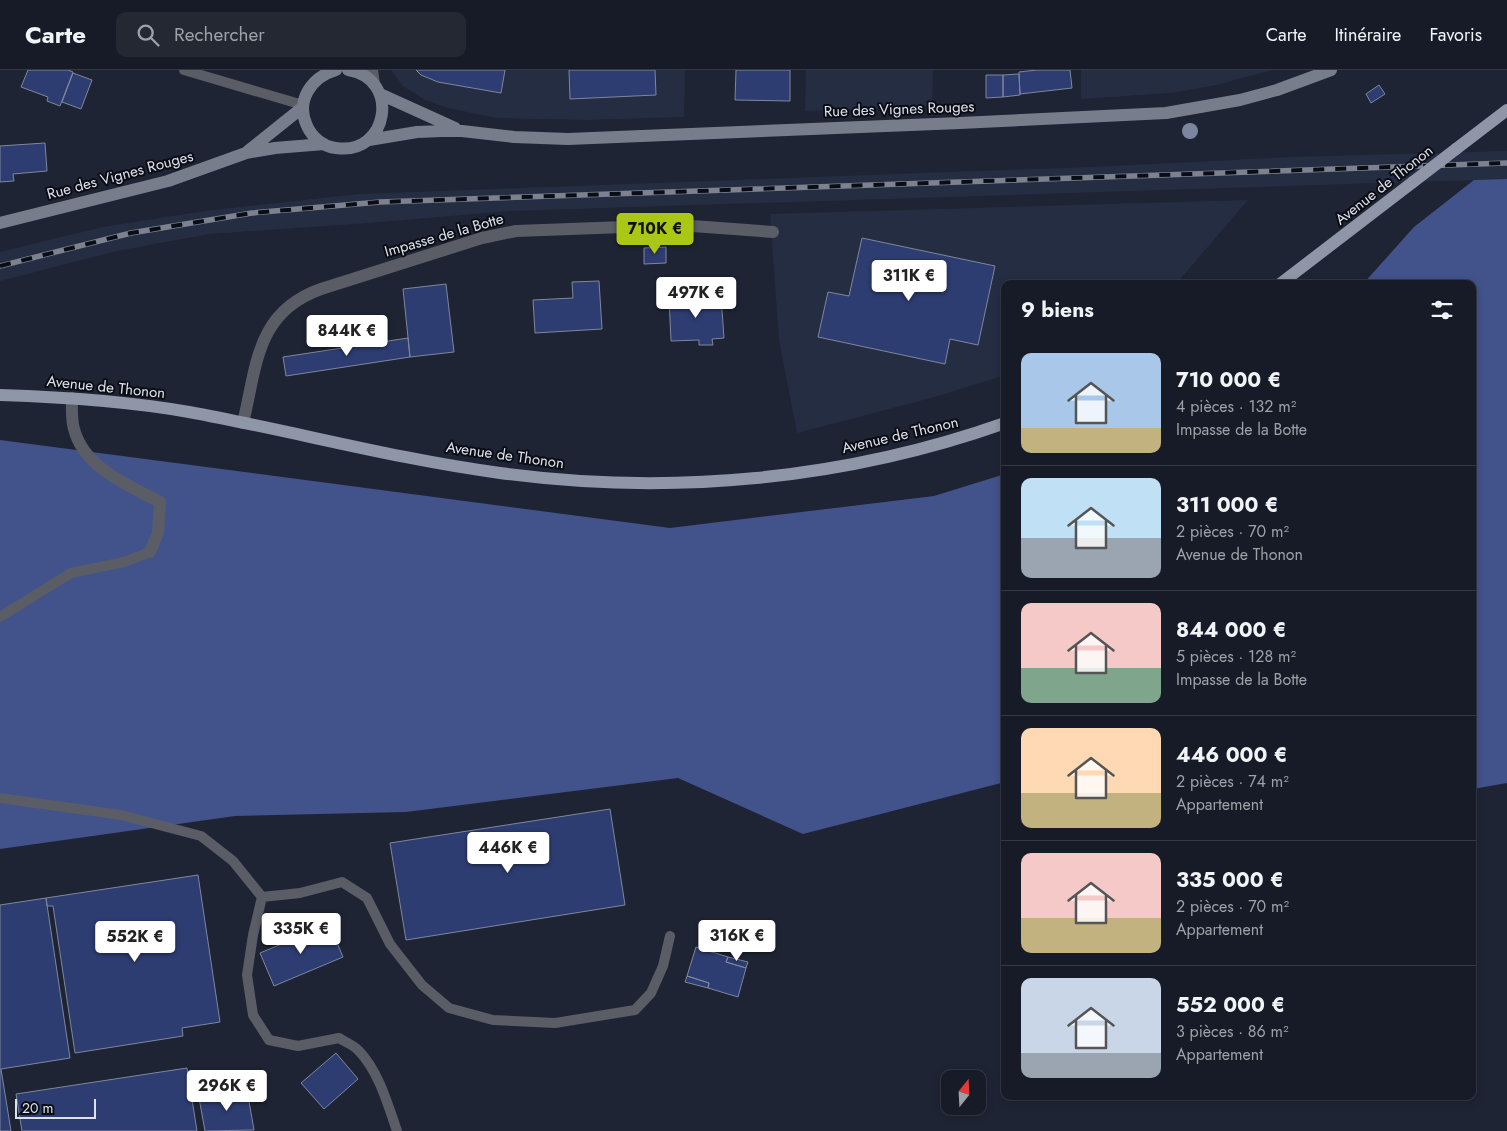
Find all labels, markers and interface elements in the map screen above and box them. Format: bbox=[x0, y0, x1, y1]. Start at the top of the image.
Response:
search box bbox=[116, 12, 466, 57]
text: Carte bbox=[25, 17, 86, 52]
icon: search bbox=[134, 21, 162, 49]
text: Rechercher bbox=[174, 21, 265, 48]
text: Carte bbox=[1266, 22, 1307, 48]
text: Itinéraire bbox=[1335, 22, 1401, 48]
text: Favoris bbox=[1429, 22, 1482, 48]
street label: Rue des Vignes Rouges bbox=[823, 95, 975, 123]
street label: Avenue de Thonon bbox=[1330, 140, 1438, 230]
street label: Rue des Vignes Rouges bbox=[44, 145, 196, 205]
street label: Impasse de la Botte bbox=[382, 207, 506, 263]
pin: 710K € bbox=[614, 212, 696, 255]
text: 710K € bbox=[628, 217, 682, 240]
pin: 311K € bbox=[868, 260, 950, 302]
text: 311K € bbox=[883, 264, 935, 287]
pin: 497K € bbox=[655, 276, 737, 319]
text: 497K € bbox=[667, 281, 725, 304]
text: 9 biens bbox=[1021, 295, 1094, 325]
icon: filters bbox=[1428, 296, 1456, 324]
pin: 844K € bbox=[306, 314, 388, 357]
text: 844K € bbox=[318, 319, 376, 342]
text: 710 000 € bbox=[1176, 365, 1281, 395]
street label: Avenue de Thonon bbox=[46, 370, 166, 404]
icon: home bbox=[1061, 373, 1121, 433]
text: 4 pièces · 132 m² bbox=[1176, 395, 1296, 418]
street label: Avenue de Thonon bbox=[840, 411, 960, 459]
text: Impasse de la Botte bbox=[1176, 418, 1307, 441]
street label: Avenue de Thonon bbox=[445, 436, 565, 474]
text: 311 000 € bbox=[1176, 490, 1278, 520]
icon: home bbox=[1061, 498, 1121, 558]
text: 2 pièces · 70 m² bbox=[1176, 520, 1289, 543]
text: Avenue de Thonon bbox=[1176, 543, 1303, 566]
text: 844 000 € bbox=[1176, 615, 1287, 645]
icon: home bbox=[1061, 623, 1121, 683]
text: 5 pièces · 128 m² bbox=[1176, 645, 1296, 668]
text: Impasse de la Botte bbox=[1176, 668, 1307, 691]
text: 446 000 € bbox=[1176, 740, 1287, 770]
icon: home bbox=[1061, 748, 1121, 808]
text: 2 pièces · 74 m² bbox=[1176, 770, 1289, 793]
text: Appartement bbox=[1176, 793, 1263, 816]
pin: 446K € bbox=[467, 832, 549, 874]
text: 446K € bbox=[478, 836, 538, 859]
text: 335 000 € bbox=[1176, 865, 1284, 895]
icon: home bbox=[1061, 873, 1121, 933]
text: 2 pièces · 70 m² bbox=[1176, 895, 1289, 918]
pin: 335K € bbox=[260, 912, 342, 955]
text: 335K € bbox=[273, 917, 329, 940]
text: Appartement bbox=[1176, 918, 1263, 941]
pin: 552K € bbox=[94, 920, 176, 963]
pin: 316K € bbox=[696, 920, 778, 962]
text: 316K € bbox=[709, 924, 765, 947]
text: 552K € bbox=[106, 925, 164, 948]
text: 552 000 € bbox=[1176, 990, 1285, 1020]
icon: home bbox=[1061, 998, 1121, 1058]
text: 3 pièces · 86 m² bbox=[1176, 1020, 1289, 1043]
text: Appartement bbox=[1176, 1043, 1263, 1066]
pin: 296K € bbox=[186, 1070, 268, 1112]
north arrow bbox=[941, 1070, 986, 1115]
map controls bbox=[941, 1070, 986, 1115]
text: 296K € bbox=[198, 1074, 256, 1097]
scale bar bbox=[15, 1096, 96, 1119]
text: 20 m bbox=[22, 1098, 54, 1118]

